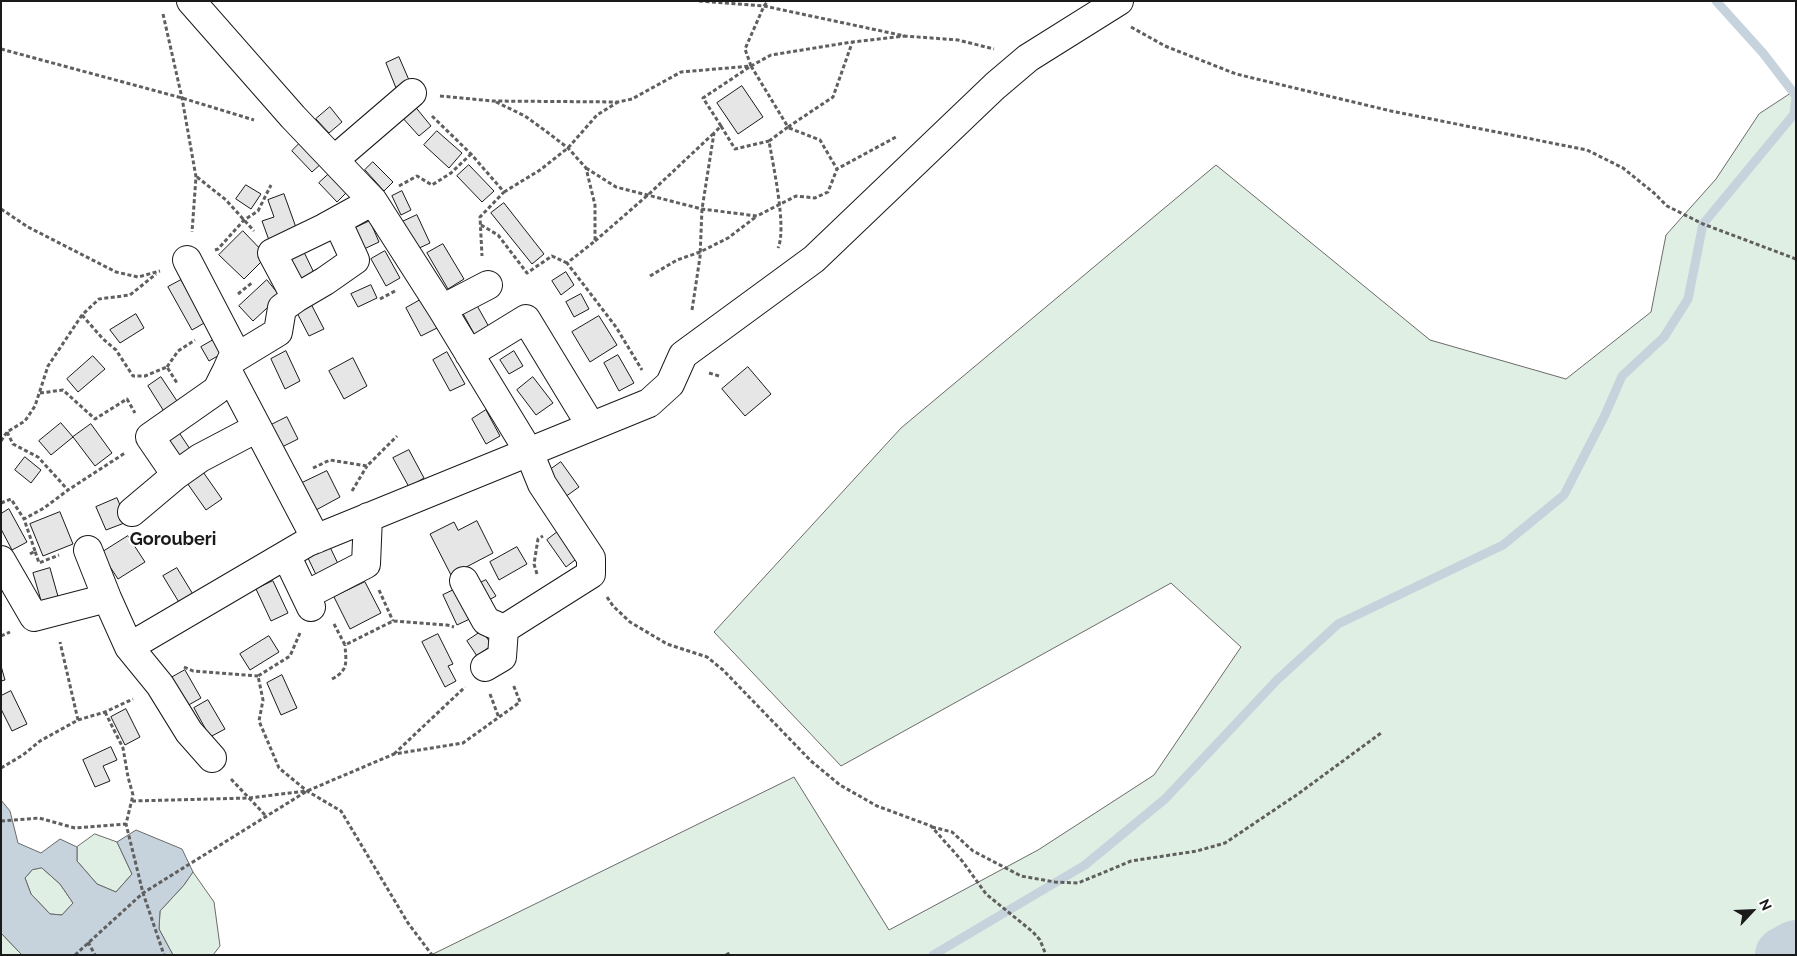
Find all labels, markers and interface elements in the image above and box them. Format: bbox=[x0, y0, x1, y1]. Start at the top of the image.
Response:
district label: Gorouberi bbox=[130, 529, 216, 551]
north arrow bbox=[1727, 886, 1777, 936]
text: N bbox=[1756, 896, 1775, 913]

